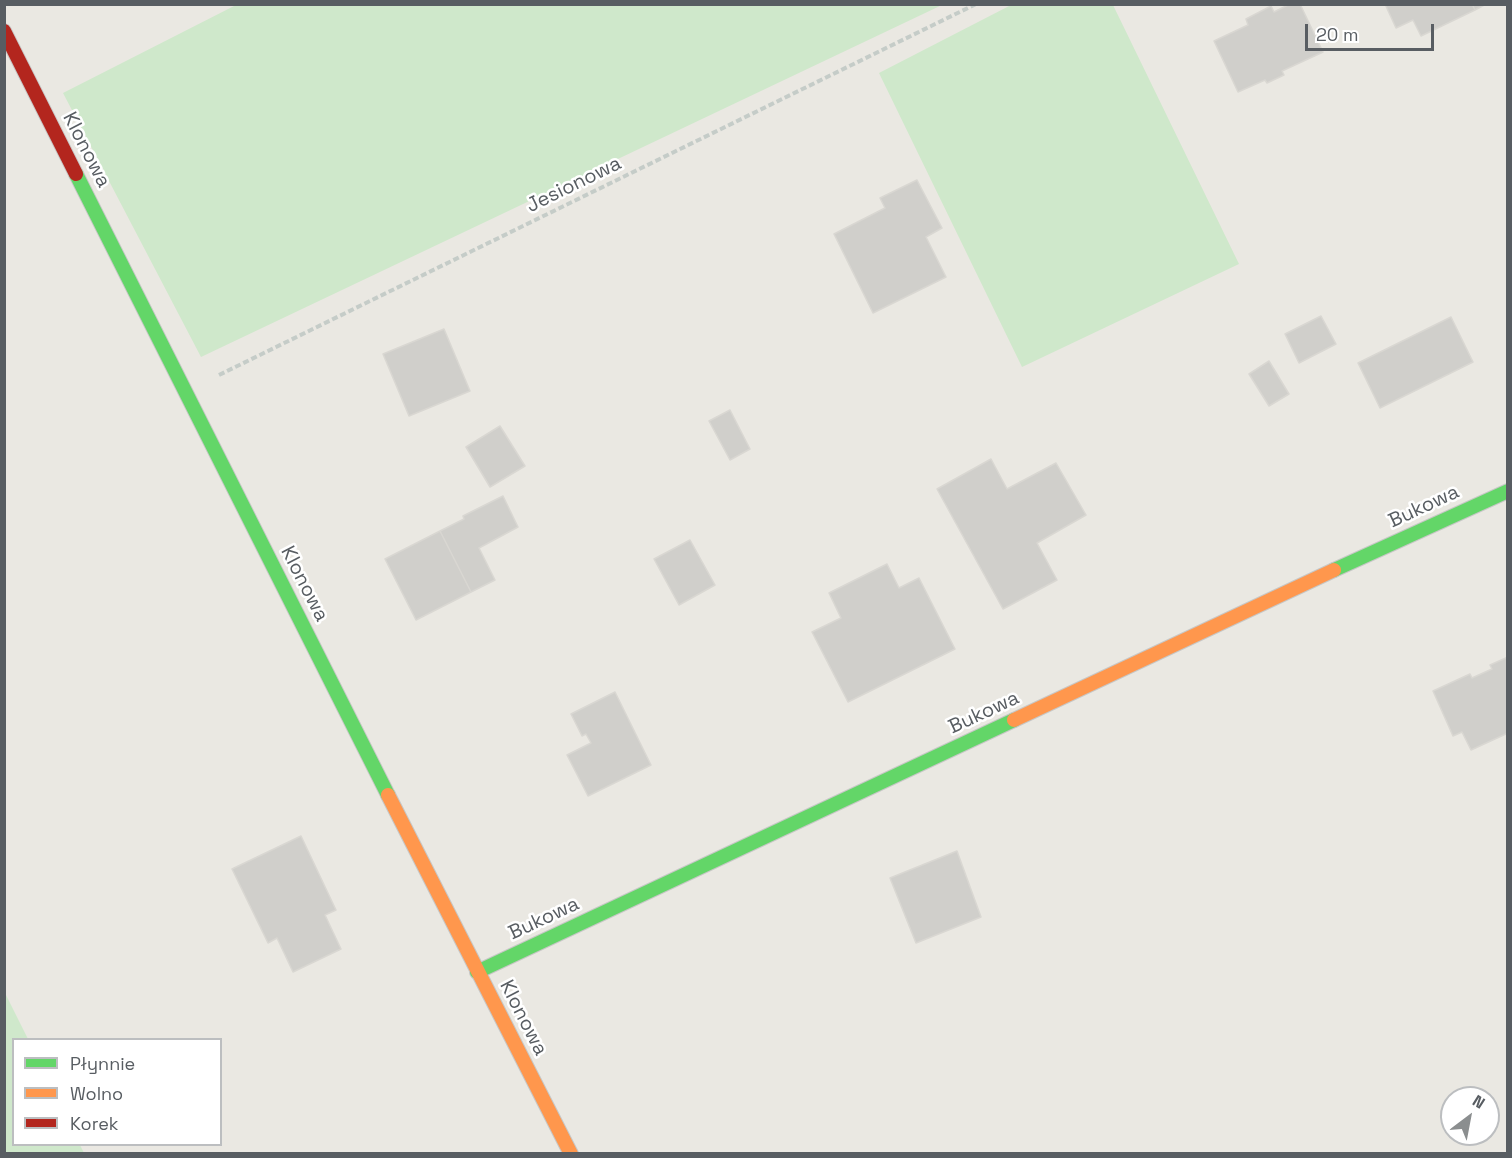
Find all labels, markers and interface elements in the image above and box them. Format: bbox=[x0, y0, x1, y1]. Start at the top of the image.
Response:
scale bar bbox=[1308, 12, 1437, 50]
text: 20 m bbox=[1316, 23, 1359, 46]
street label: Klonowa bbox=[57, 108, 115, 192]
street label: Jesionowa bbox=[523, 152, 625, 218]
street label: Bukowa bbox=[1385, 480, 1463, 534]
street label: Klonowa bbox=[275, 542, 333, 626]
street label: Bukowa bbox=[945, 686, 1023, 740]
street label: Bukowa bbox=[505, 892, 583, 946]
street label: Klonowa bbox=[494, 976, 552, 1060]
legend bbox=[12, 1038, 222, 1146]
text: Płynnie bbox=[70, 1052, 135, 1075]
text: Wolno bbox=[70, 1082, 123, 1105]
north arrow bbox=[1440, 1086, 1500, 1146]
text: N bbox=[1469, 1090, 1489, 1114]
text: Korek bbox=[70, 1112, 119, 1135]

